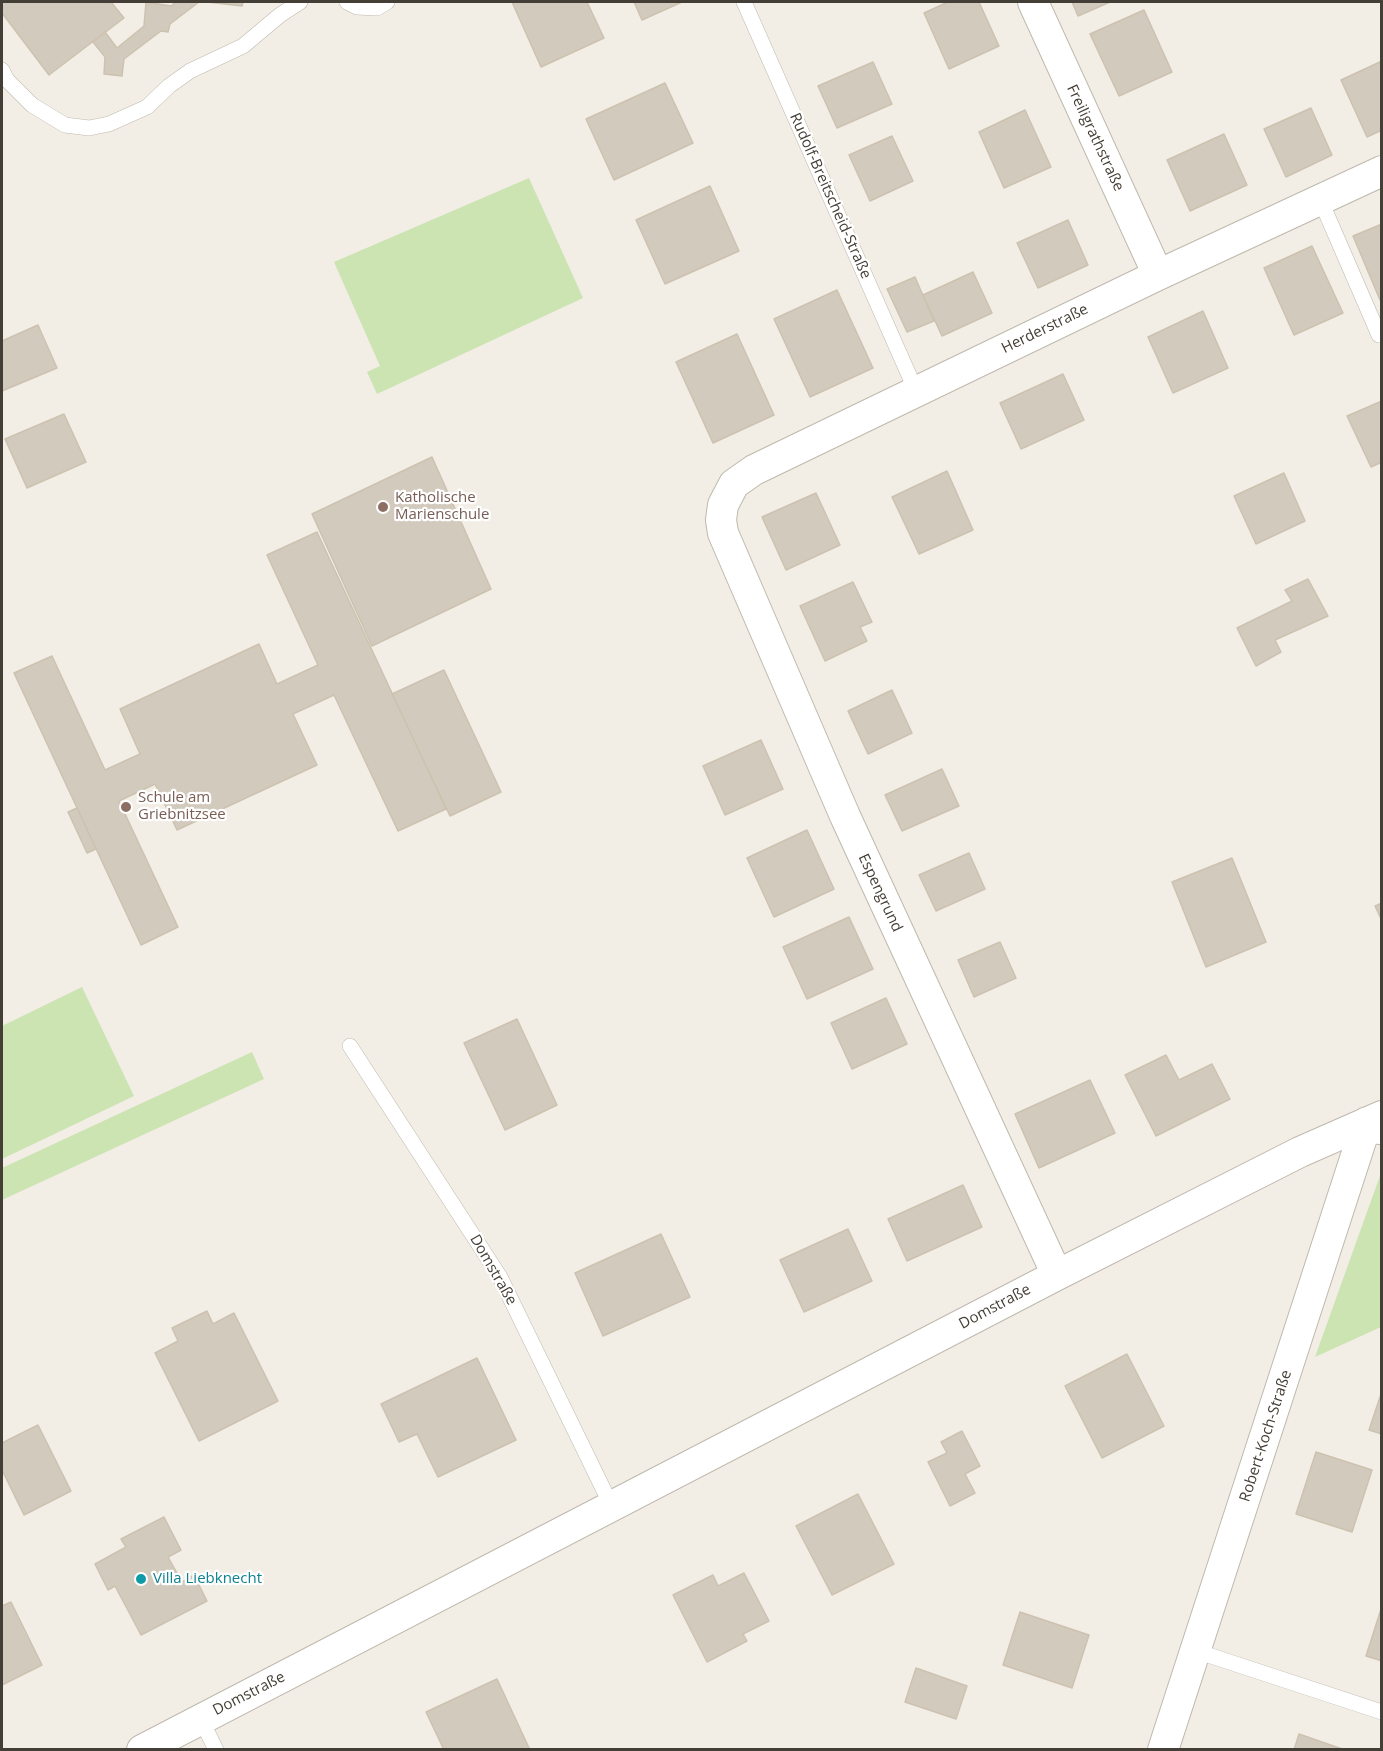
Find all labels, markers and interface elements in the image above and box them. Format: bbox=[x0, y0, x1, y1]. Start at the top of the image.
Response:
street label: Freiligrathstraße bbox=[1062, 82, 1128, 194]
street label: Rudolf-Breitscheid-Straße bbox=[785, 110, 875, 282]
street label: Herderstraße bbox=[999, 300, 1091, 358]
place label: Katholische Marienschule bbox=[395, 489, 489, 524]
marker: Katholische Marienschule bbox=[376, 500, 390, 514]
place label: Schule am Griebnitzsee bbox=[138, 789, 226, 824]
marker: Schule am Griebnitzsee bbox=[119, 800, 133, 814]
street label: Espengrund bbox=[854, 851, 906, 935]
street label: Domstraße bbox=[466, 1232, 520, 1308]
street label: Domstraße bbox=[956, 1281, 1034, 1333]
street label: Robert-Koch-Straße bbox=[1236, 1368, 1296, 1504]
place label: Villa Liebknecht bbox=[153, 1570, 262, 1588]
marker: Villa Liebknecht bbox=[134, 1572, 148, 1586]
street label: Domstraße bbox=[210, 1668, 288, 1720]

